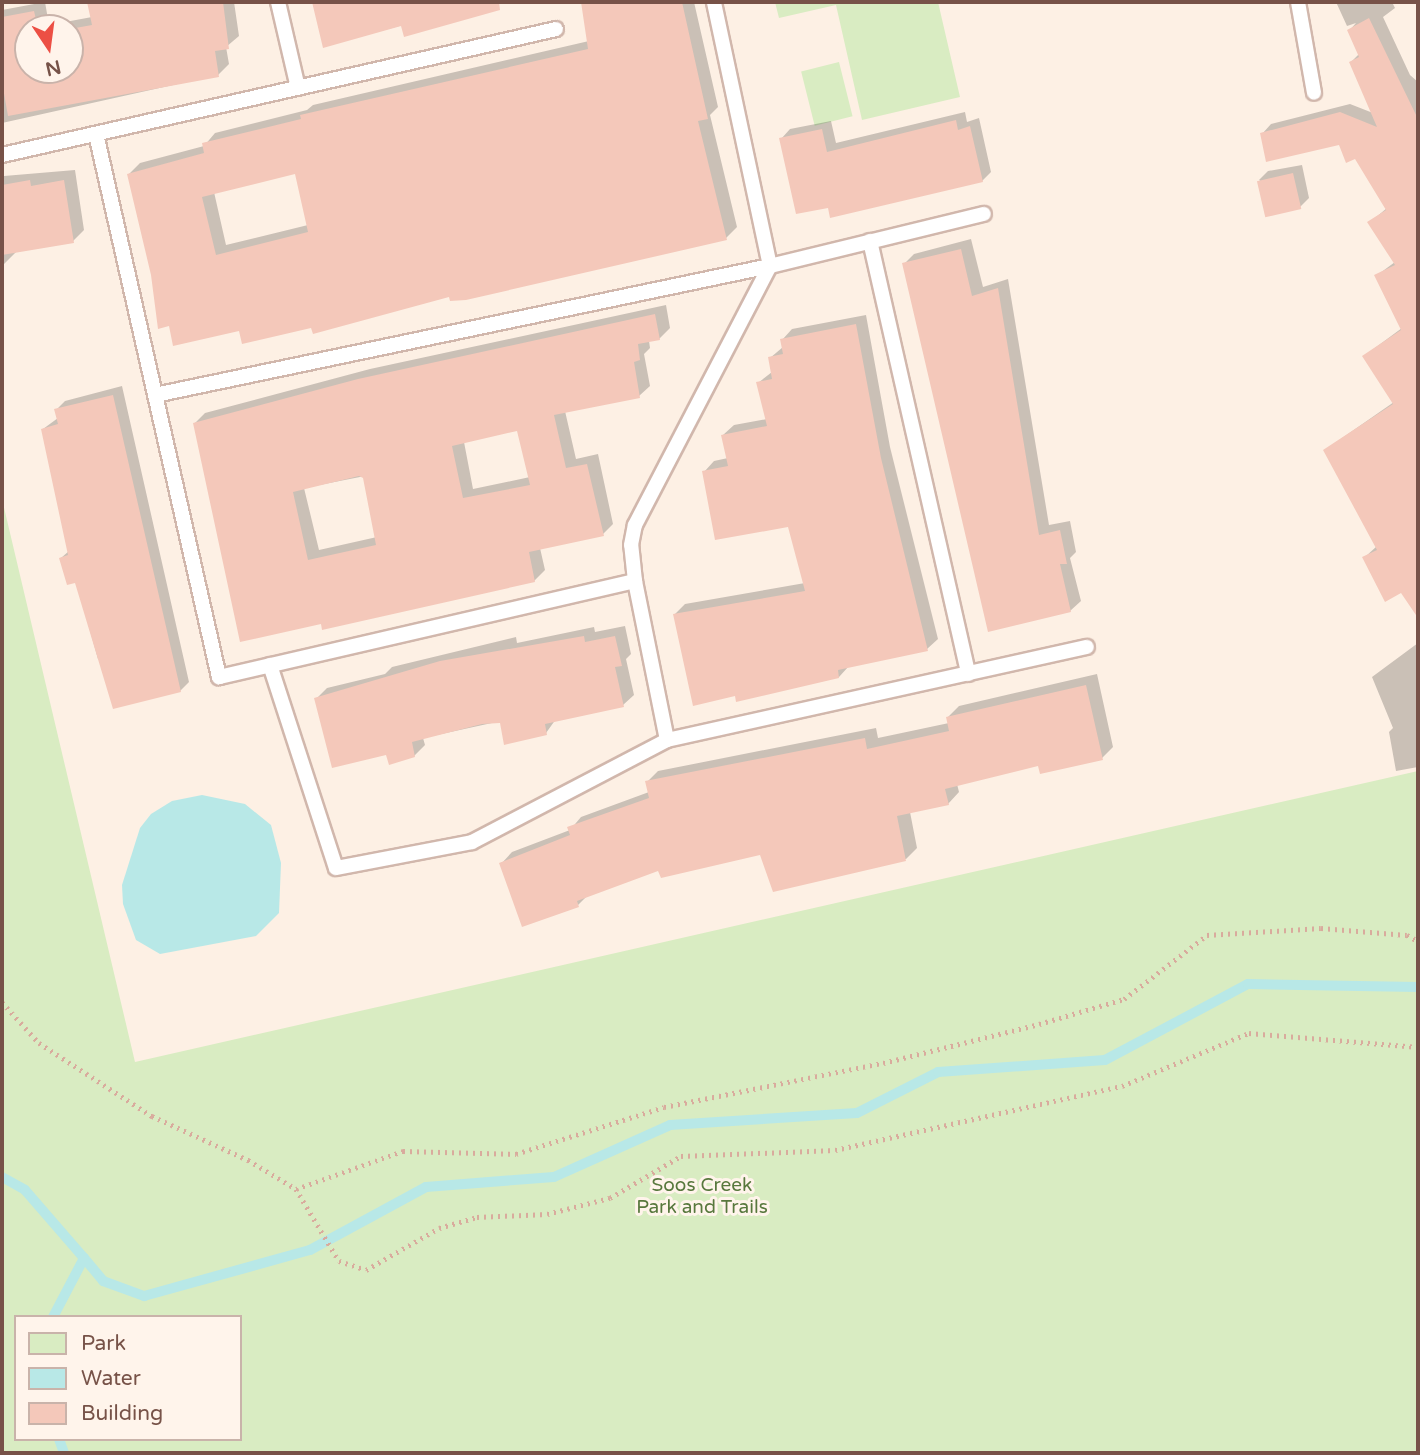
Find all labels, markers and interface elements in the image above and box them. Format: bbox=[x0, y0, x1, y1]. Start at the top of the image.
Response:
north arrow bbox=[14, 14, 84, 84]
text: N bbox=[43, 55, 63, 80]
park label: Soos Creek Park and Trails bbox=[636, 1175, 768, 1219]
legend bbox=[14, 1315, 242, 1441]
text: Park bbox=[81, 1331, 126, 1356]
text: Water bbox=[81, 1366, 141, 1391]
text: Building bbox=[81, 1401, 163, 1426]

